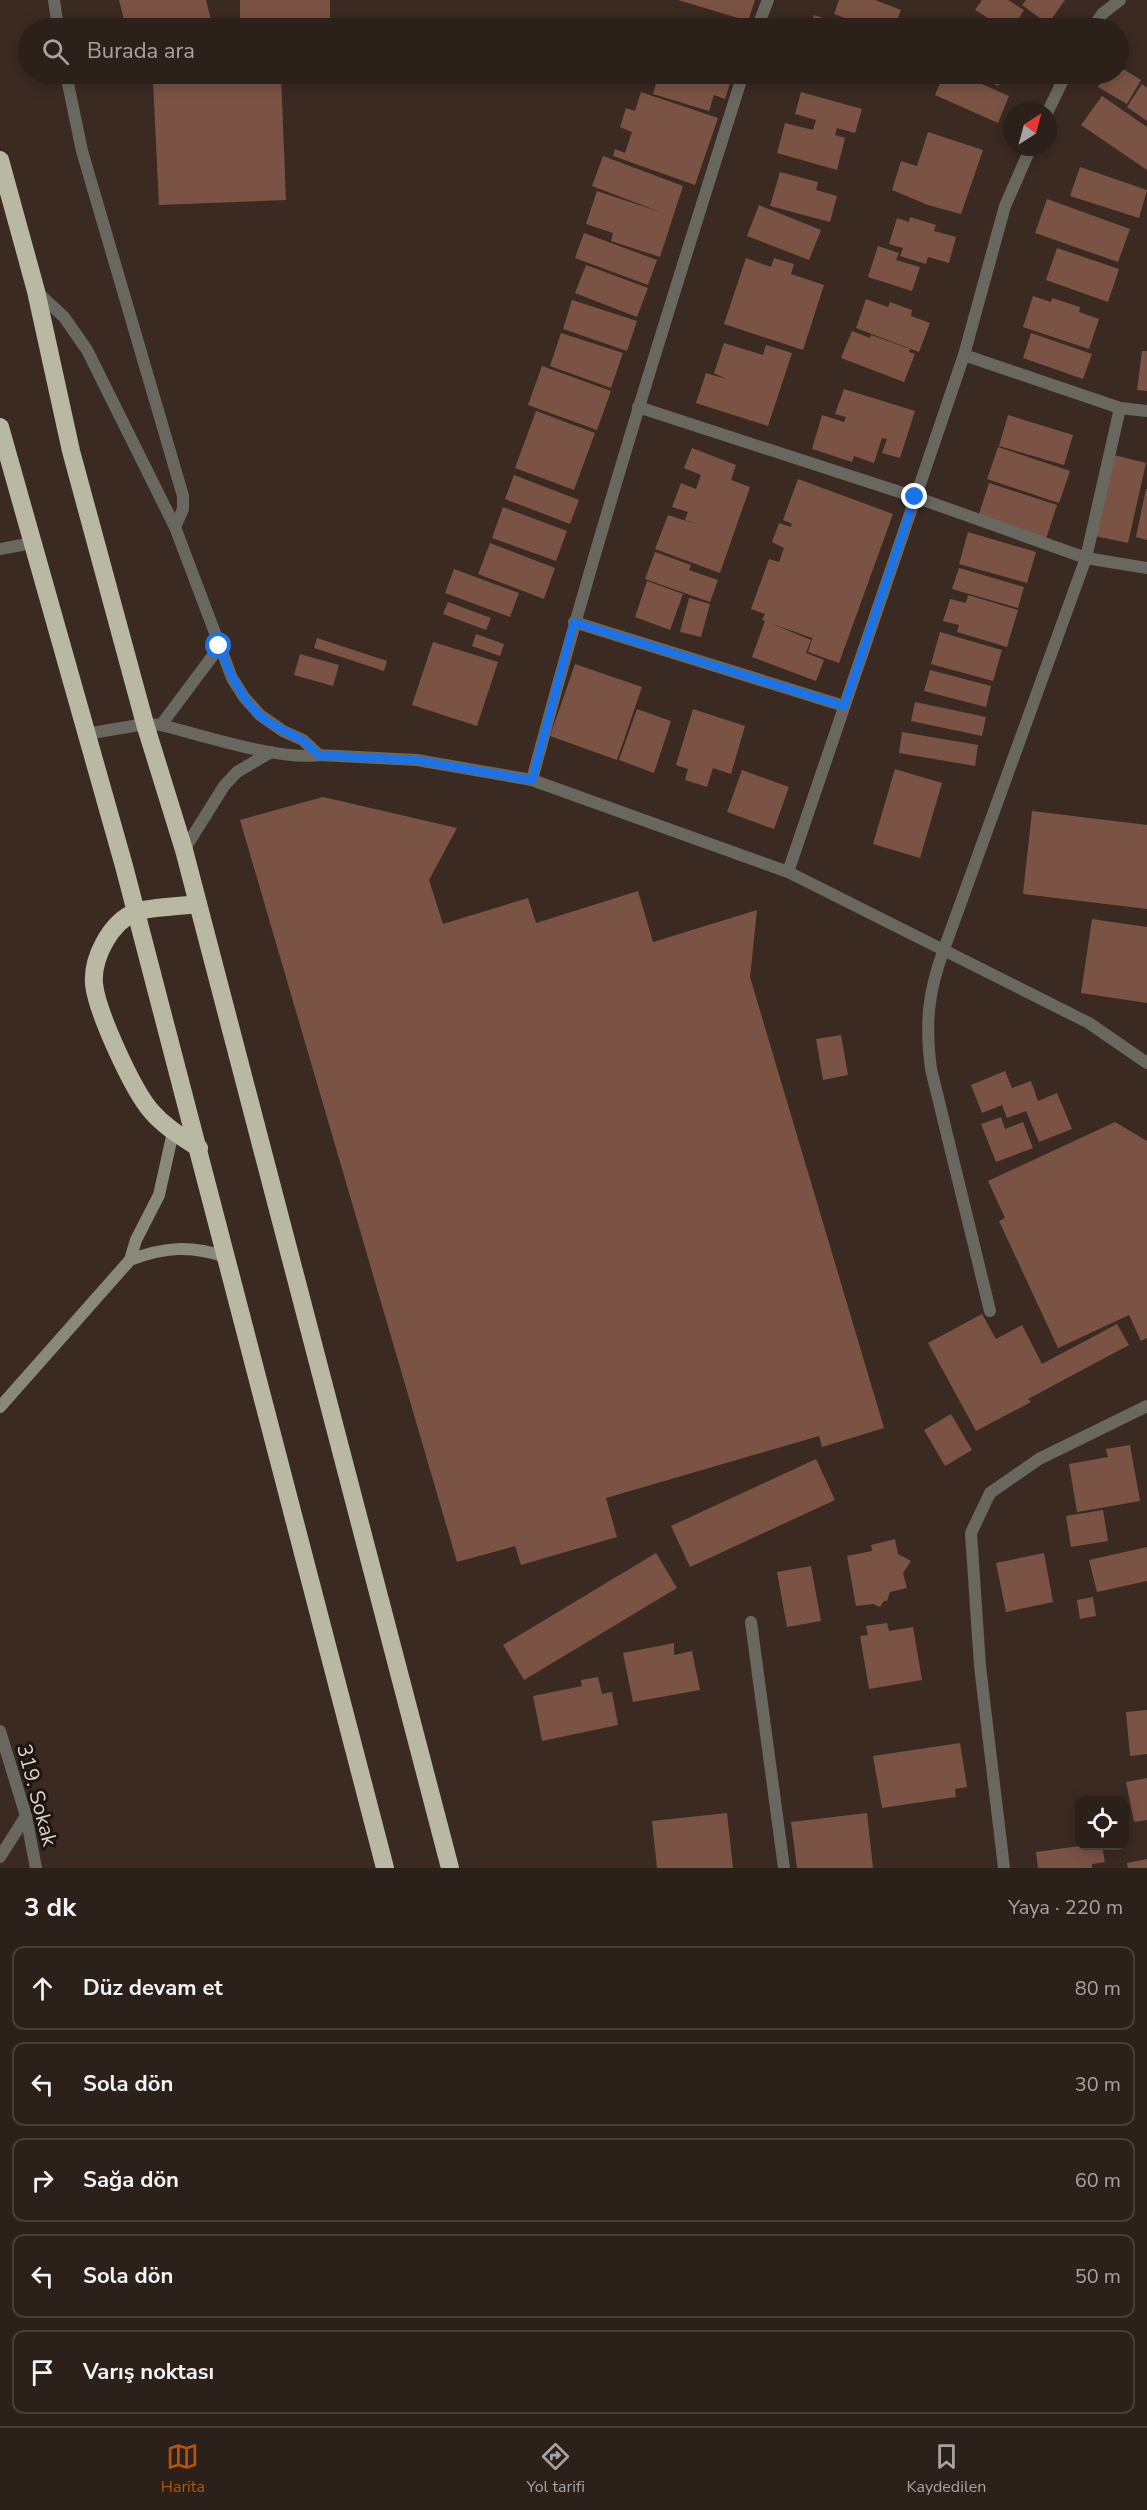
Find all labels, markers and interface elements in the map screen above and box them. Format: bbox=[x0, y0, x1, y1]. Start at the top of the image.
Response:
search box bbox=[18, 18, 1129, 84]
icon: search bbox=[39, 35, 72, 68]
text: Burada ara bbox=[87, 36, 195, 66]
north arrow bbox=[1003, 102, 1057, 156]
route end bbox=[901, 483, 927, 509]
route start bbox=[205, 632, 231, 658]
street label: 319. Sokak bbox=[10, 1741, 64, 1850]
map controls bbox=[1075, 1796, 1129, 1850]
button: locate bbox=[1075, 1796, 1129, 1850]
text: 3 dk bbox=[24, 1890, 76, 1925]
text: Yaya · 220 m bbox=[1008, 1894, 1123, 1921]
icon: ahead bbox=[26, 1972, 59, 2005]
text: Düz devam et bbox=[83, 1973, 223, 2003]
text: 80 m bbox=[1075, 1975, 1121, 2002]
icon: left bbox=[26, 2068, 59, 2101]
text: Sola dön bbox=[83, 2069, 173, 2099]
text: 30 m bbox=[1075, 2071, 1121, 2098]
icon: right bbox=[26, 2164, 59, 2197]
text: Sağa dön bbox=[83, 2165, 179, 2195]
text: 60 m bbox=[1075, 2167, 1121, 2194]
icon: left bbox=[26, 2260, 59, 2293]
text: Sola dön bbox=[83, 2261, 173, 2291]
text: 50 m bbox=[1075, 2263, 1121, 2290]
icon: arrive bbox=[26, 2356, 59, 2389]
text: Varış noktası bbox=[83, 2357, 214, 2387]
tab: Harita bbox=[161, 2440, 205, 2498]
tab: Yol tarifi bbox=[526, 2440, 585, 2498]
tab: Kaydedilen bbox=[906, 2440, 986, 2498]

